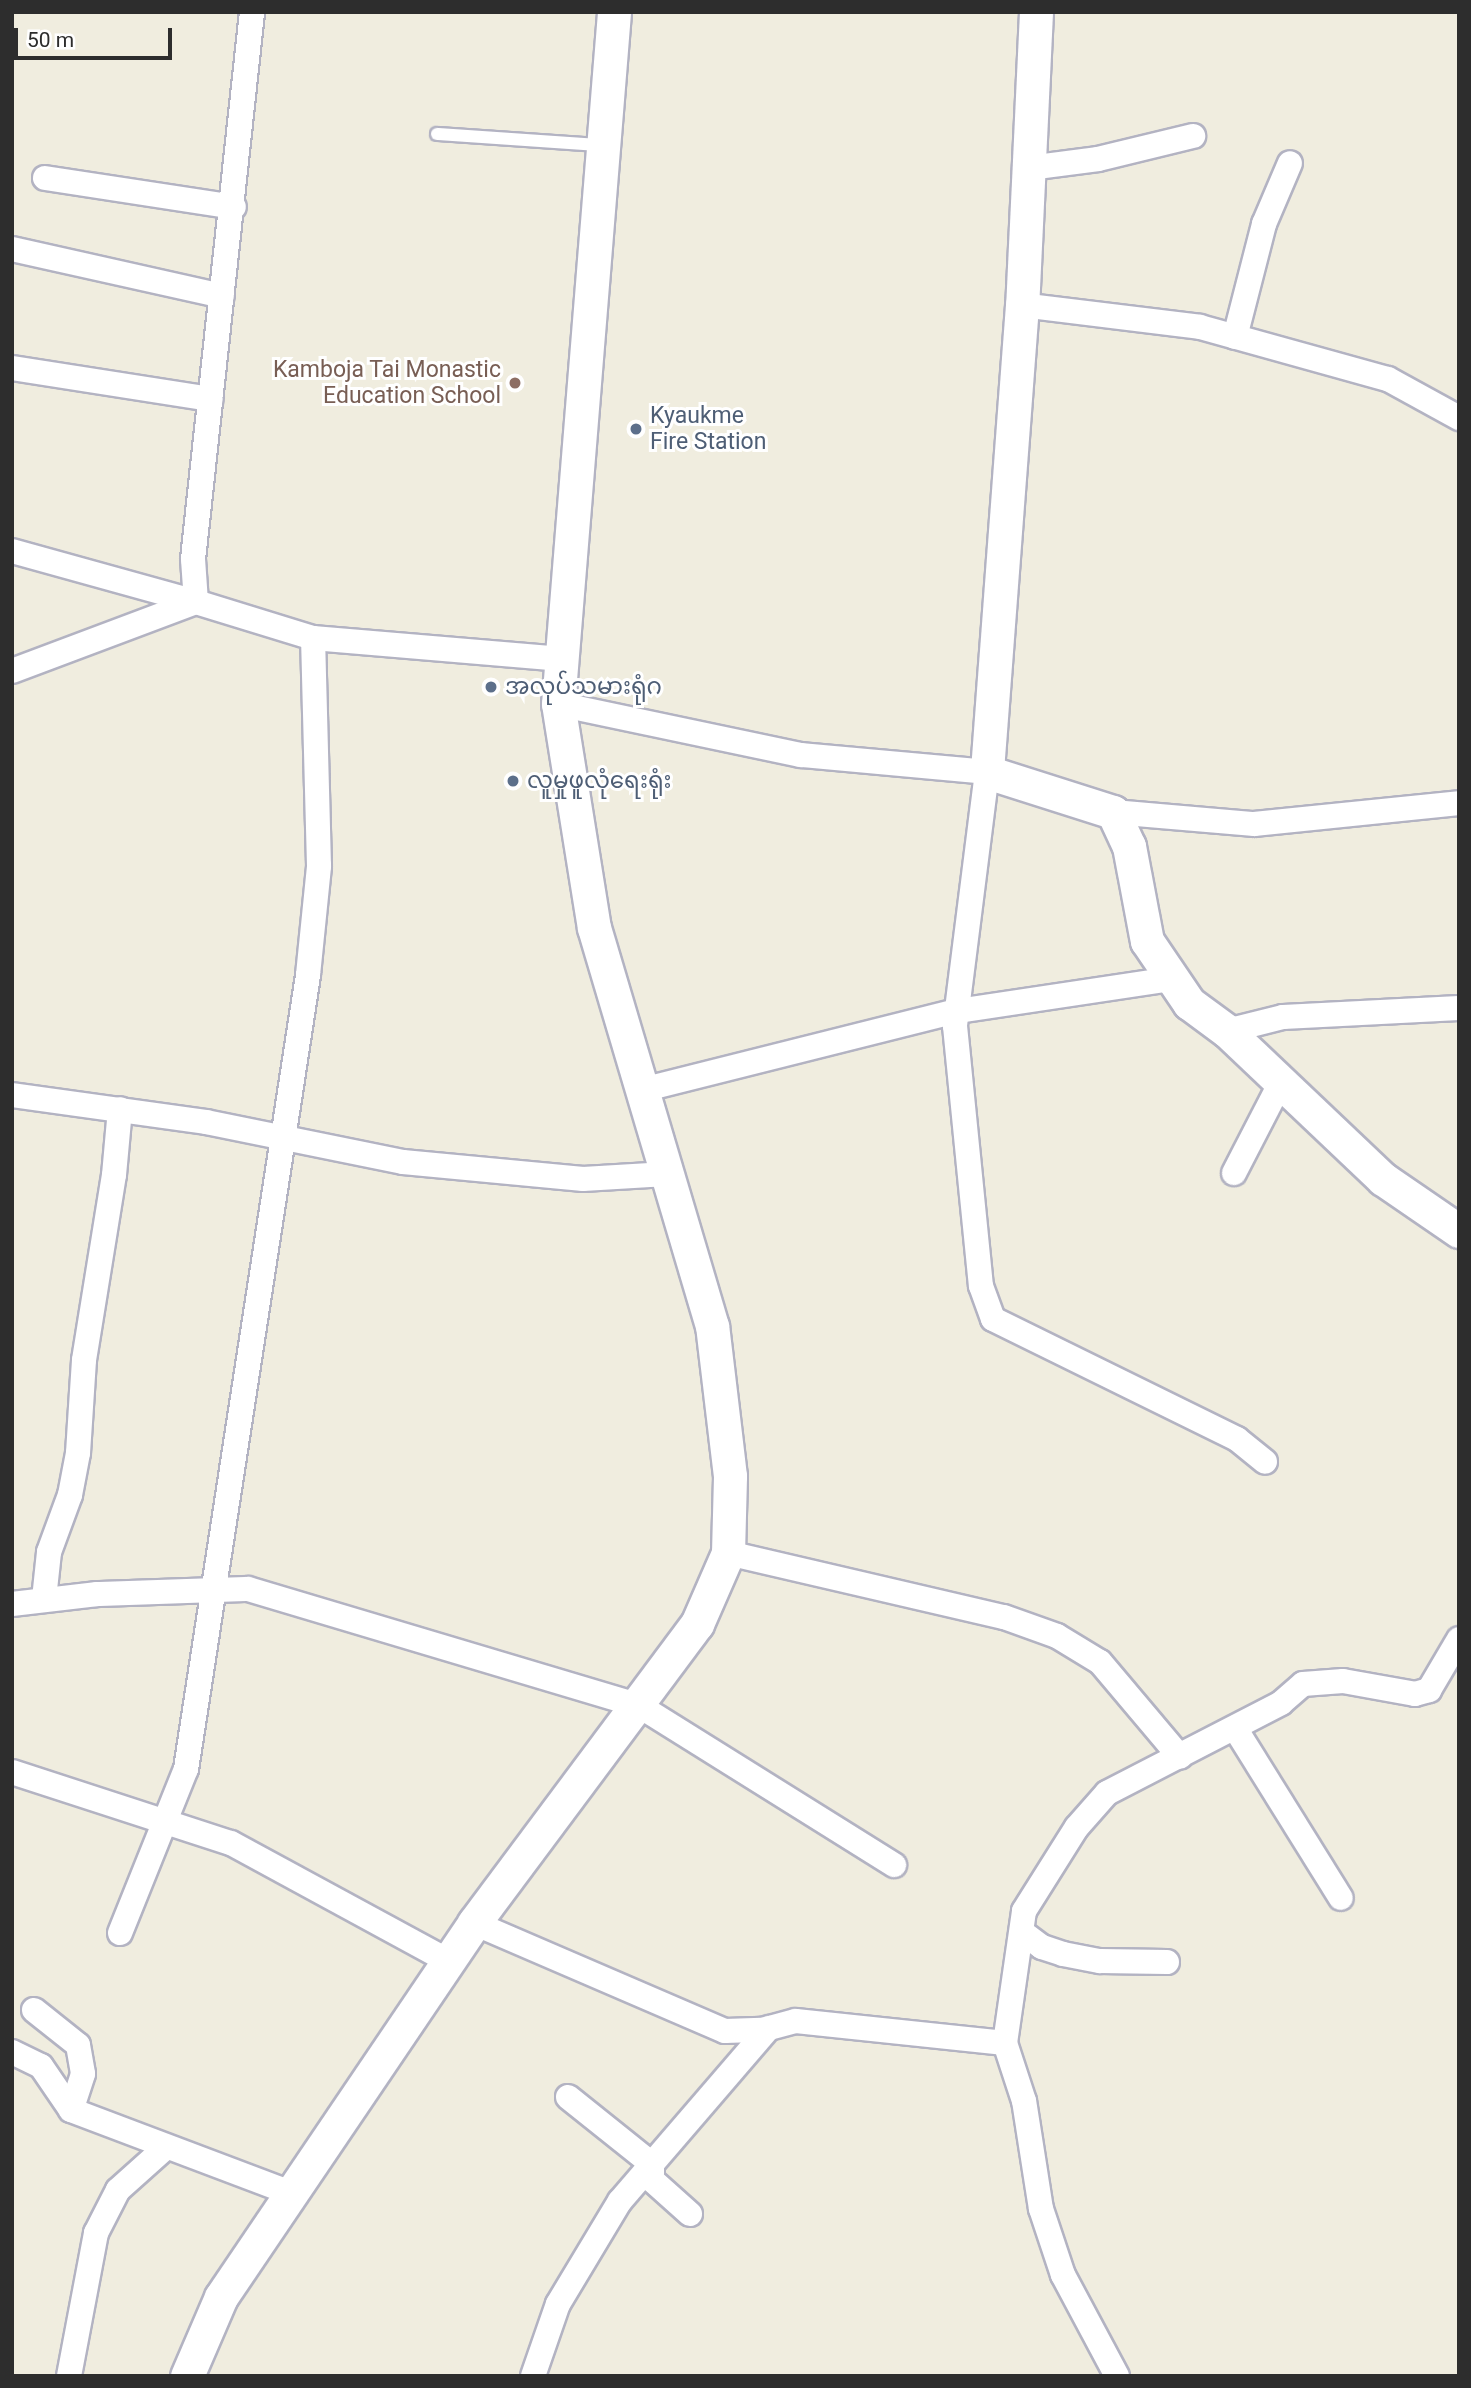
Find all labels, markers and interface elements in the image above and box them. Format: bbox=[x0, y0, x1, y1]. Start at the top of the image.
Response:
scale bar bbox=[18, 14, 175, 58]
text: 50 m bbox=[27, 28, 74, 52]
place label: Kamboja Tai Monastic Education School bbox=[272, 356, 501, 410]
marker: Kamboja Tai Monastic Education School bbox=[507, 375, 523, 391]
place label: Kyaukme Fire Station bbox=[650, 402, 766, 456]
marker: Kyaukme Fire Station bbox=[628, 421, 644, 437]
place label: အလုပ်သမားရုံဂ bbox=[505, 673, 662, 701]
marker: အလုပ်သမားရုံဂ bbox=[483, 679, 499, 695]
place label: လူမှုဖူလုံရေးရုံး bbox=[527, 767, 671, 795]
marker: လူမှုဖူလုံရေးရုံး bbox=[505, 773, 521, 789]

